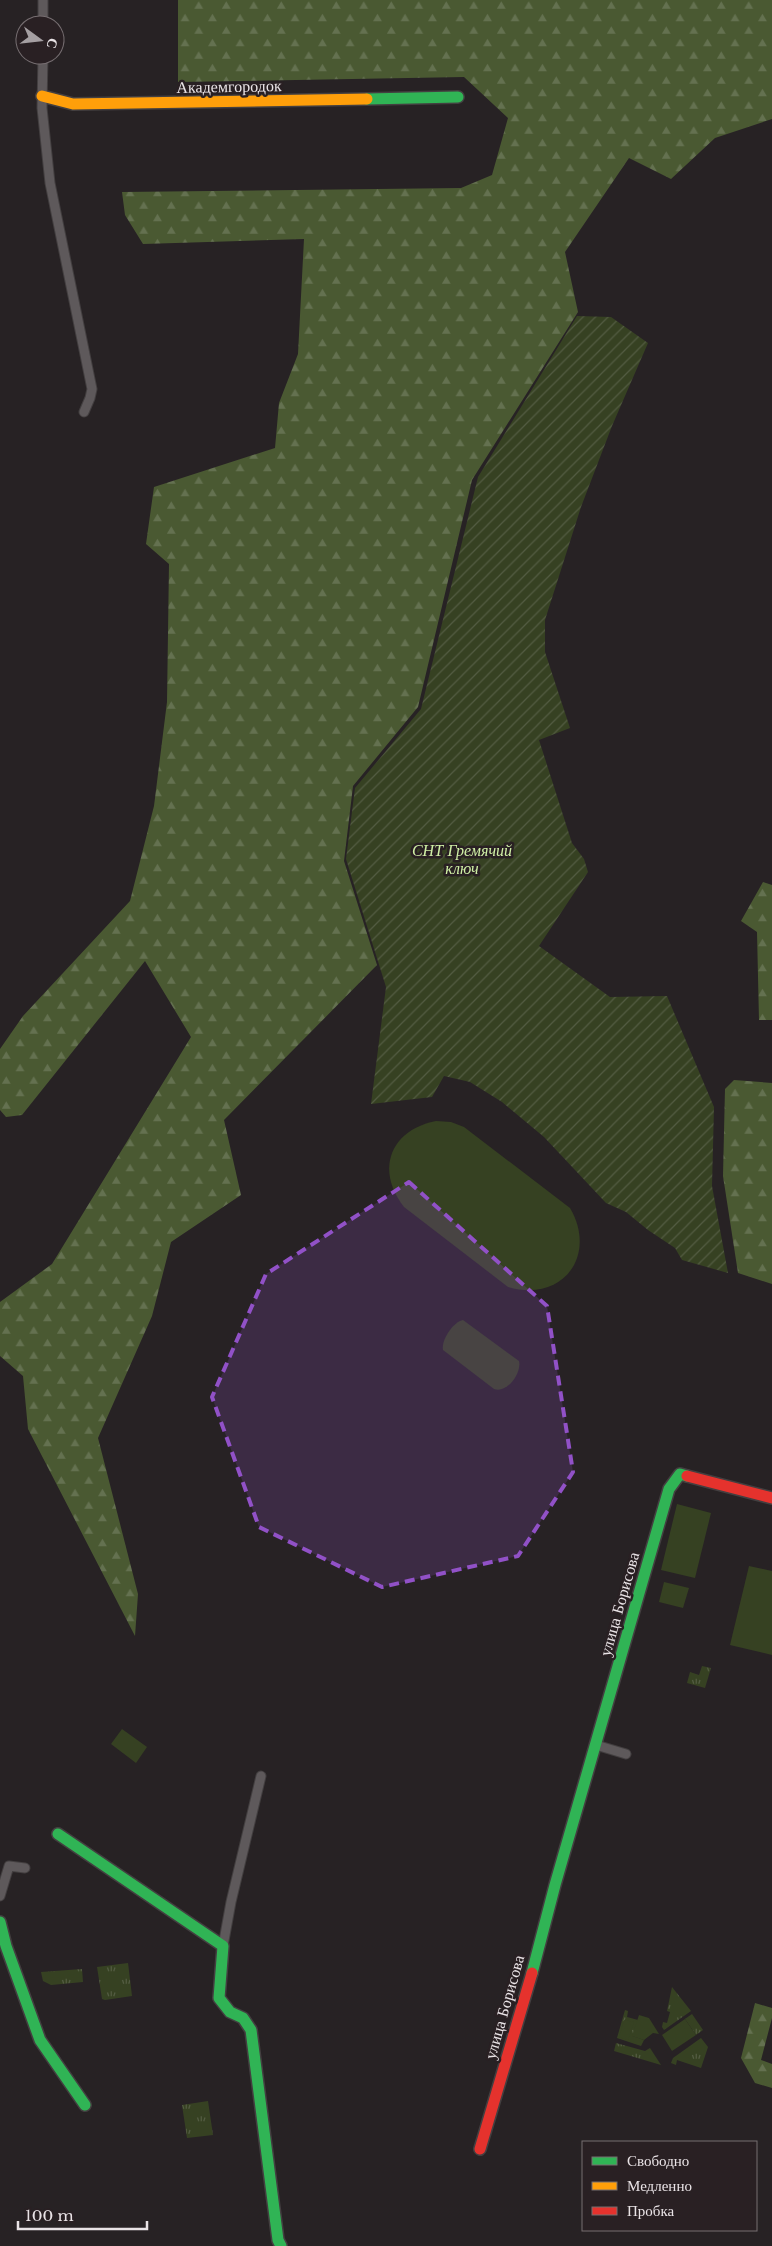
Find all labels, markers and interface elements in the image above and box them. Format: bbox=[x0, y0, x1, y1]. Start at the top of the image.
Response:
north arrow bbox=[15, 15, 65, 65]
text: С bbox=[43, 36, 63, 51]
street label: Академгородок bbox=[176, 75, 282, 97]
park label: СНТ Гремячий ключ bbox=[412, 840, 512, 878]
street label: улица Борисова bbox=[595, 1550, 643, 1658]
street label: улица Борисова bbox=[480, 1953, 528, 2061]
legend bbox=[582, 2141, 757, 2231]
text: Свободно bbox=[627, 2151, 689, 2170]
text: Медленно bbox=[627, 2176, 692, 2195]
scale bar bbox=[18, 2198, 146, 2230]
text: Пробка bbox=[627, 2201, 675, 2220]
text: 100 m bbox=[25, 2206, 74, 2225]

